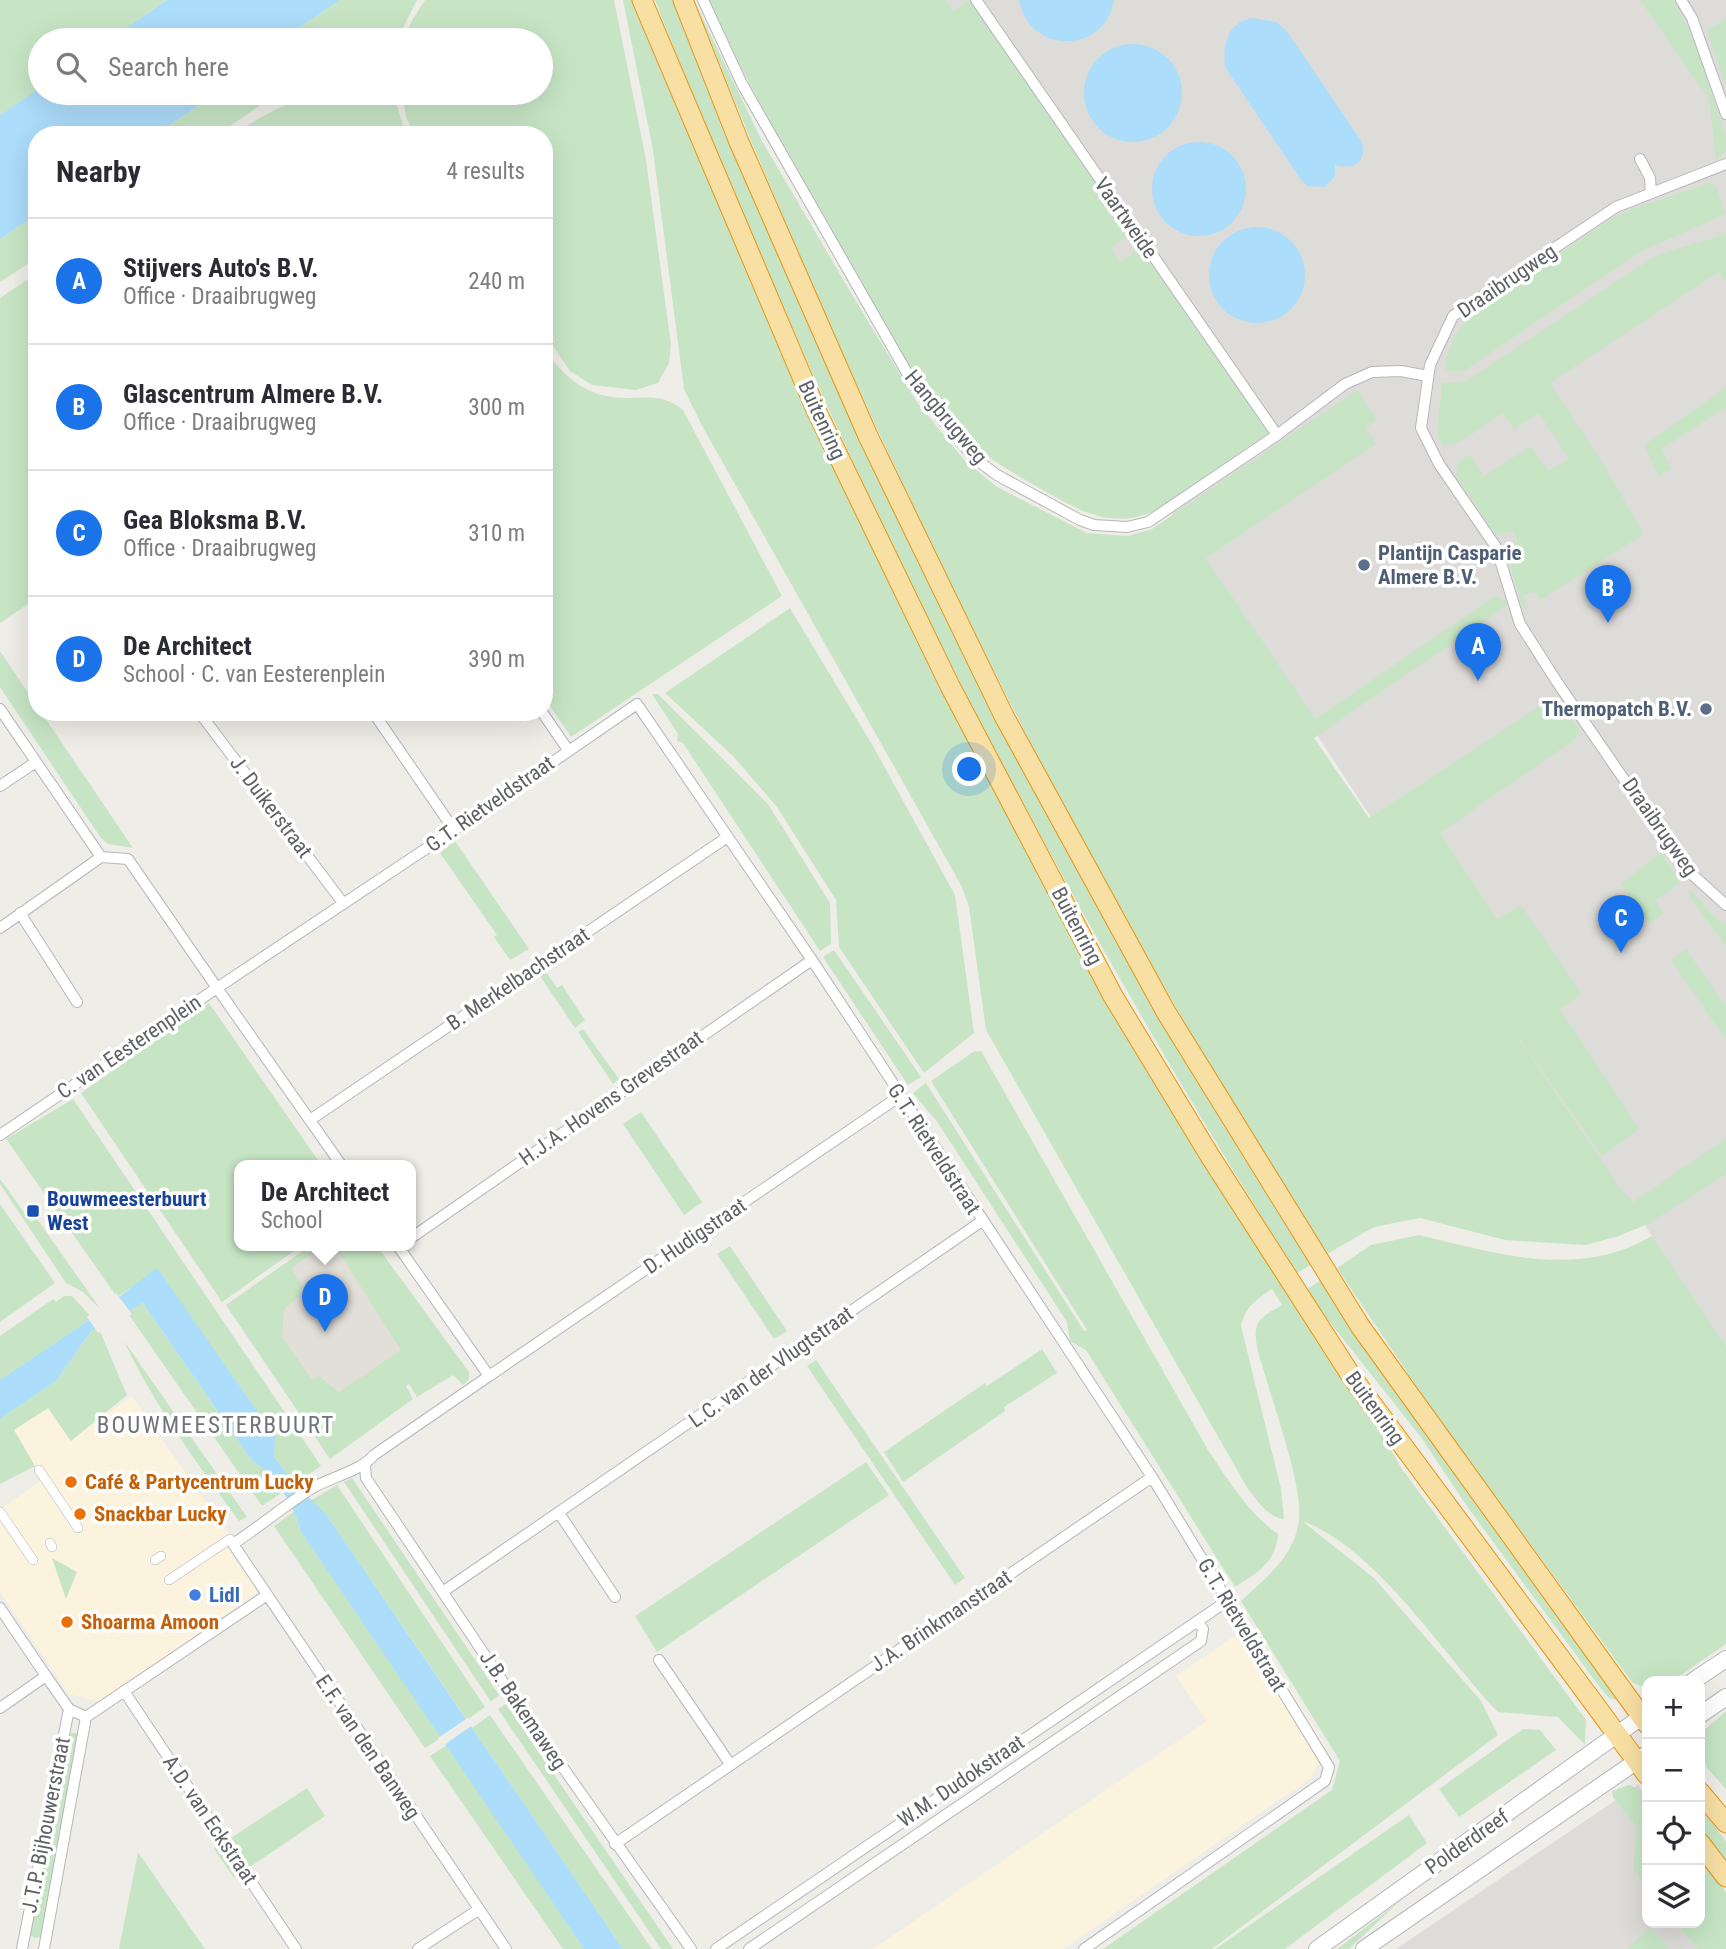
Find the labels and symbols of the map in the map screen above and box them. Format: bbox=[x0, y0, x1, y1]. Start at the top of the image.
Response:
street label: Vaartweide bbox=[1089, 173, 1163, 263]
street label: Draaibrugweg bbox=[1453, 239, 1561, 323]
street label: Hangbrugweg bbox=[900, 365, 992, 469]
street label: Buitenring bbox=[793, 377, 851, 463]
place label: Plantijn Casparie Almere B.V. bbox=[1378, 541, 1522, 589]
marker: Plantijn Casparie Almere B.V. bbox=[1356, 557, 1372, 573]
pin: B bbox=[1585, 565, 1631, 623]
pin: A bbox=[1455, 623, 1501, 681]
place label: Thermopatch B.V. bbox=[1542, 697, 1692, 721]
marker: Thermopatch B.V. bbox=[1698, 701, 1714, 717]
street label: J. Duikerstraat bbox=[225, 751, 317, 863]
street label: G.T. Rietveldstraat bbox=[421, 751, 559, 857]
your location bbox=[952, 752, 986, 786]
street label: Draaibrugweg bbox=[1617, 773, 1703, 881]
street label: Buitenring bbox=[1047, 883, 1107, 969]
pin: C bbox=[1598, 895, 1644, 953]
street label: B. Merkelbachstraat bbox=[442, 923, 594, 1035]
street label: C. van Eesterenplein bbox=[53, 990, 205, 1104]
street label: H.J.A. Hovens Grevestraat bbox=[515, 1026, 707, 1170]
street label: G.T. Rietveldstraat bbox=[883, 1079, 985, 1219]
place label: Bouwmeesterbuurt West bbox=[47, 1187, 206, 1235]
street label: D. Hudigstraat bbox=[639, 1193, 751, 1279]
marker: Bouwmeesterbuurt West bbox=[25, 1203, 41, 1219]
pin: D bbox=[302, 1274, 348, 1332]
street label: L.C. van der Vlugtstraat bbox=[684, 1301, 858, 1433]
street label: Buitenring bbox=[1340, 1367, 1410, 1449]
district label: BOUWMEESTERBUURT bbox=[97, 1412, 335, 1439]
place label: Café & Partycentrum Lucky bbox=[85, 1470, 314, 1494]
marker: Café & Partycentrum Lucky bbox=[63, 1474, 79, 1490]
place label: Snackbar Lucky bbox=[94, 1502, 227, 1526]
marker: Snackbar Lucky bbox=[72, 1506, 88, 1522]
street label: G.T. Rietveldstraat bbox=[1193, 1554, 1291, 1696]
street label: J.A. Brinkmanstraat bbox=[866, 1565, 1016, 1677]
place label: Lidl bbox=[209, 1583, 240, 1607]
marker: Lidl bbox=[187, 1587, 203, 1603]
place label: Shoarma Amoon bbox=[81, 1610, 219, 1634]
marker: Shoarma Amoon bbox=[59, 1614, 75, 1630]
street label: J.B. Bakemaweg bbox=[475, 1646, 571, 1774]
street label: E.F. van den Banweg bbox=[311, 1670, 425, 1824]
street label: W.M. Dudokstraat bbox=[893, 1730, 1029, 1832]
street label: J.T.P. Bijhouwerstraat bbox=[17, 1735, 75, 1915]
street label: A.D. van Eckstraat bbox=[158, 1751, 262, 1889]
street label: Polderdreef bbox=[1421, 1804, 1514, 1879]

